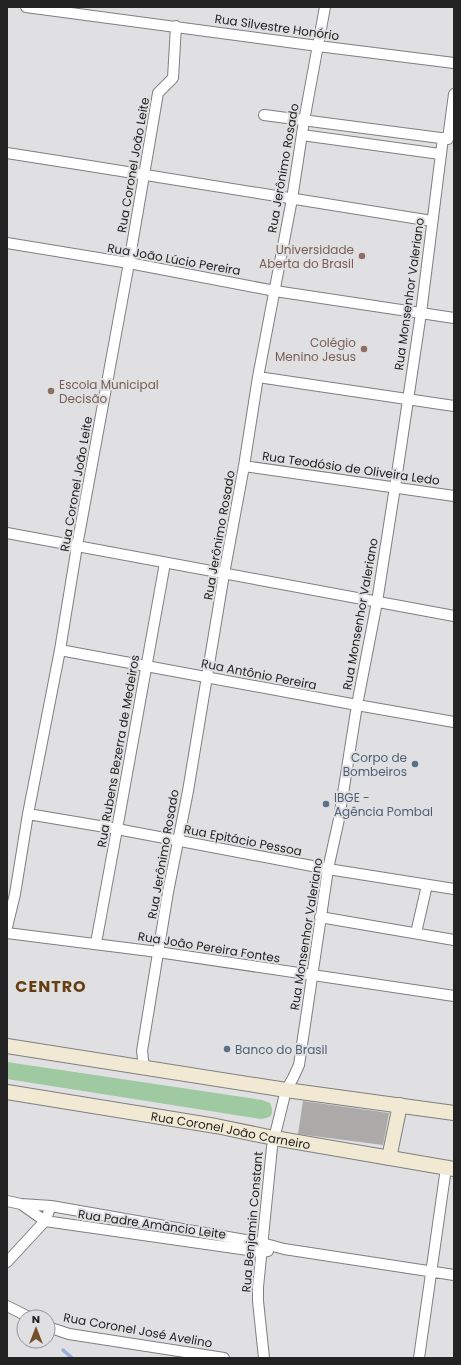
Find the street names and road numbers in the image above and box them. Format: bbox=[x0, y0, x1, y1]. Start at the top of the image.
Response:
street label: Rua Silvestre Honório bbox=[214, 10, 341, 44]
street label: Rua Coronel João Leite bbox=[113, 96, 153, 234]
street label: Rua Jerônimo Rosado bbox=[263, 102, 303, 234]
street label: Rua Monsenhor Valeriano bbox=[390, 216, 428, 371]
street label: Rua João Lúcio Pereira bbox=[106, 239, 242, 279]
street label: Rua Coronel João Leite bbox=[56, 415, 96, 553]
street label: Rua Teodósio de Oliveira Ledo bbox=[261, 447, 441, 489]
street label: Rua Jerônimo Rosado bbox=[199, 469, 239, 601]
street label: Rua Monsenhor Valeriano bbox=[338, 536, 382, 691]
street label: Rua Rubens Bezerra de Medeiros bbox=[93, 653, 143, 849]
street label: Rua Antônio Pereira bbox=[200, 654, 318, 694]
street label: Rua Jerônimo Rosado bbox=[143, 788, 183, 920]
street label: Rua Epitácio Pessoa bbox=[183, 820, 303, 860]
street label: Rua Monsenhor Valeriano bbox=[286, 856, 326, 1011]
street label: Rua João Pereira Fontes bbox=[137, 927, 281, 967]
street label: Rua Coronel João Carneiro bbox=[150, 1107, 312, 1153]
street label: Rua Benjamin Constant bbox=[237, 1151, 267, 1293]
street label: Rua Padre Amâncio Leite bbox=[77, 1205, 227, 1243]
street label: Rua Coronel José Avelino bbox=[62, 1309, 214, 1352]

